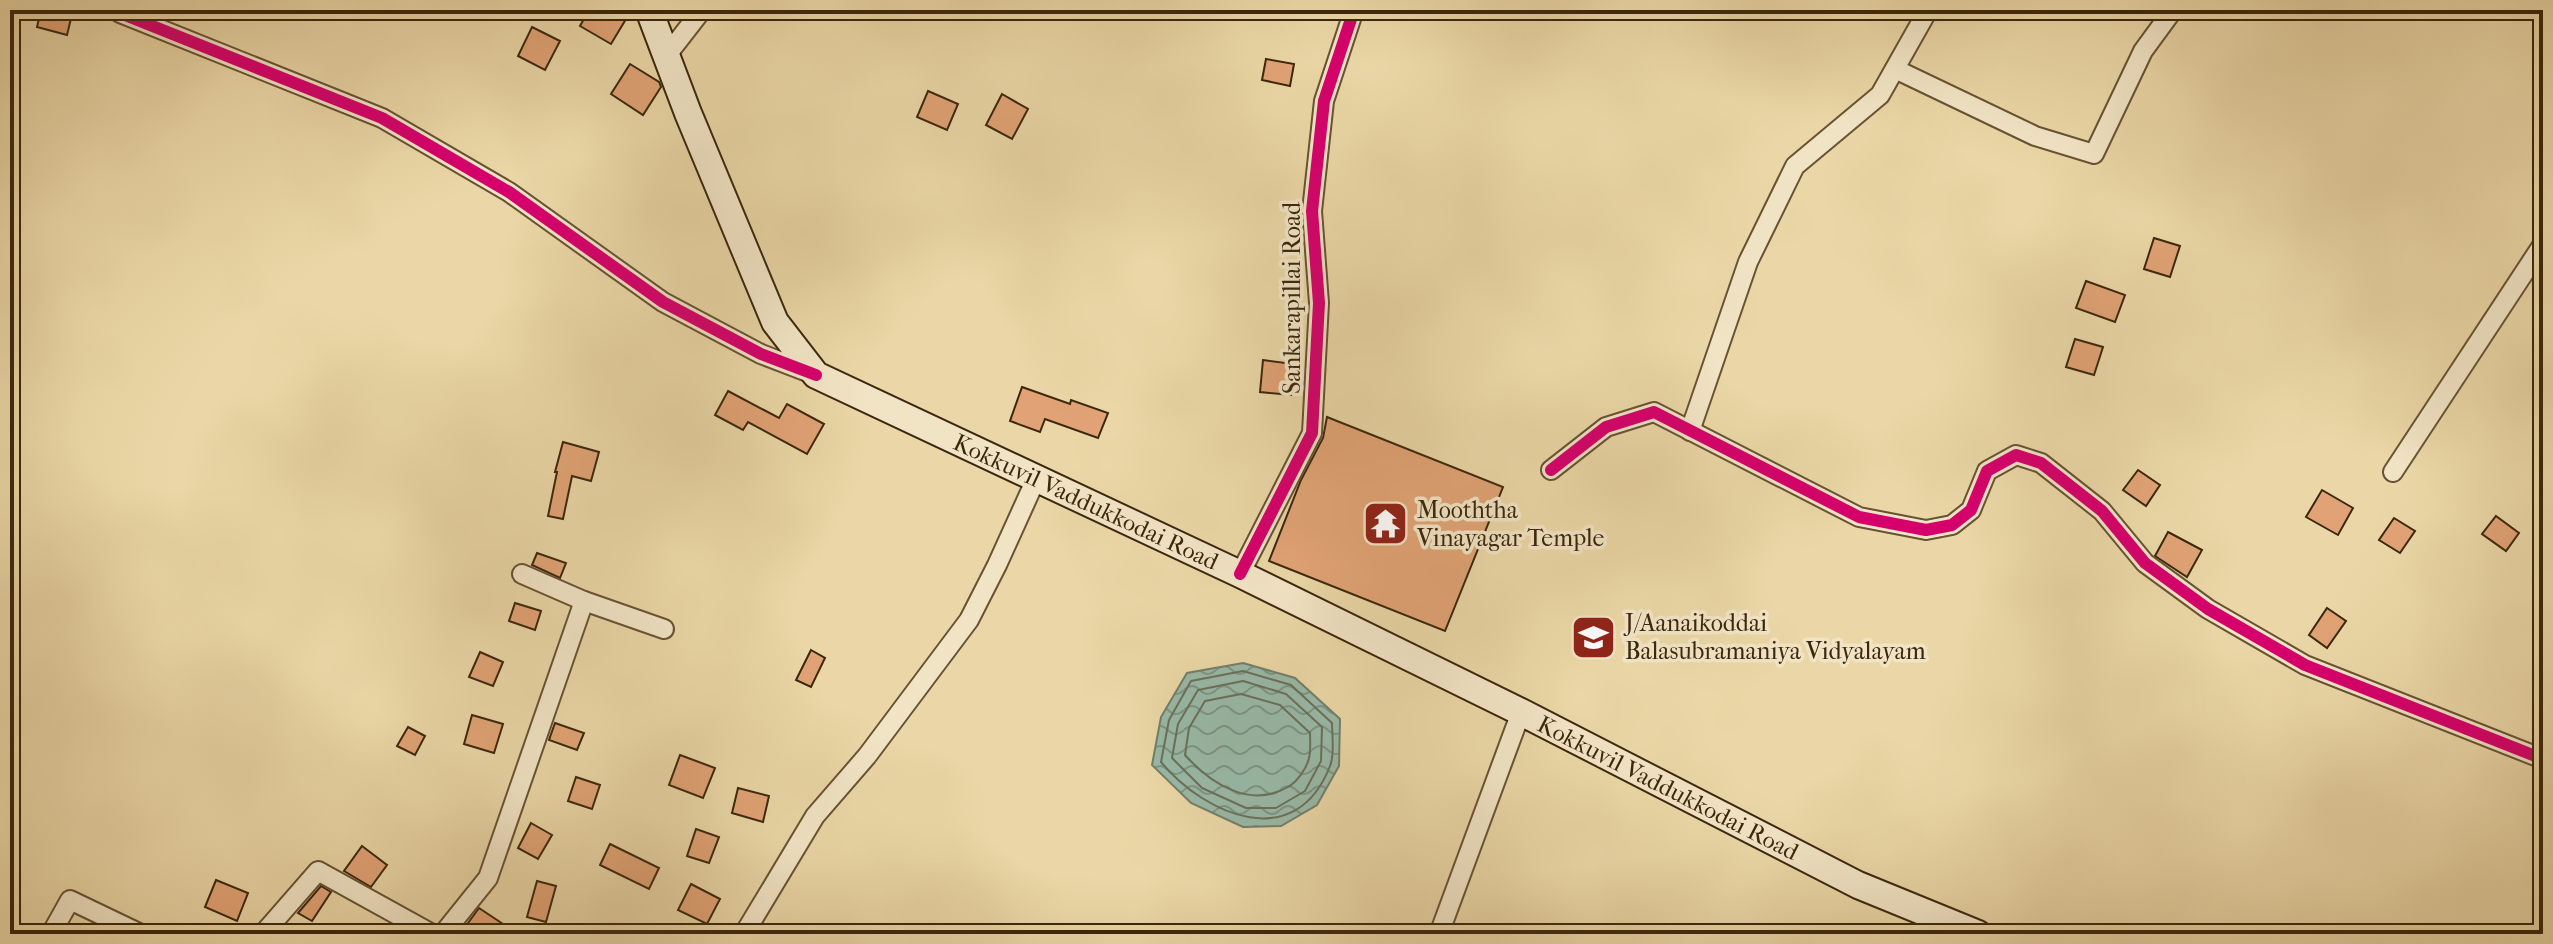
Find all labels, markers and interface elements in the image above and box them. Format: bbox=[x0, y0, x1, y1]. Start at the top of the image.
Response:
street label: Sankarapillai Road bbox=[1278, 201, 1306, 394]
street label: Kokkuvil Vaddukkodai Road bbox=[949, 428, 1224, 576]
place label: Mooththa Vinayagar Temple bbox=[1416, 496, 1604, 552]
temple icon: Mooththa Vinayagar Temple bbox=[1362, 500, 1410, 548]
place label: J/Aanaikoddai Balasubramaniya Vidyalayam bbox=[1623, 609, 1926, 665]
school or university icon: J/Aanaikoddai Balasubramaniya Vidyalayam bbox=[1570, 613, 1618, 661]
street label: Kokkuvil Vaddukkodai Road bbox=[1533, 710, 1804, 867]

